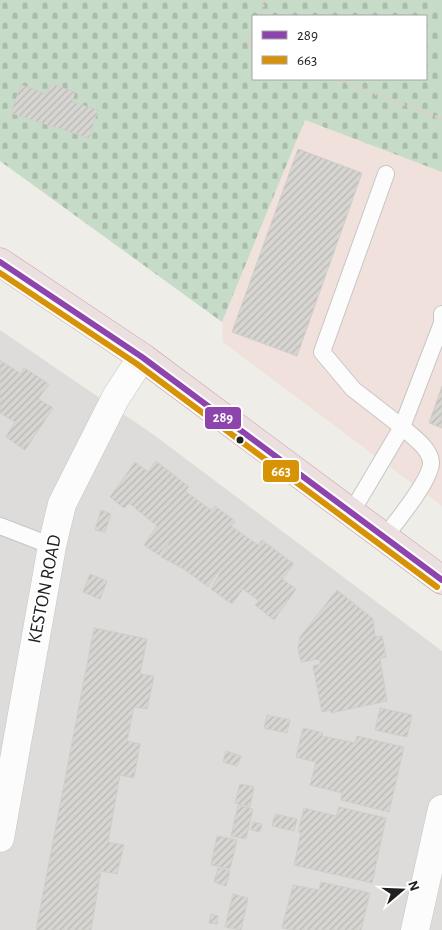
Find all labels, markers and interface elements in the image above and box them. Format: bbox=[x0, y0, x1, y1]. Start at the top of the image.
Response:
legend bbox=[252, 15, 427, 80]
text: 289 bbox=[297, 28, 318, 43]
text: 663 bbox=[297, 53, 317, 68]
line badge: 289 bbox=[204, 406, 242, 430]
text: 289 bbox=[213, 411, 233, 425]
unlabelled marker bbox=[235, 435, 245, 445]
line badge: 663 bbox=[262, 459, 300, 483]
text: 663 bbox=[271, 465, 291, 479]
street label: KESTON ROAD bbox=[25, 533, 65, 645]
north arrow bbox=[377, 865, 427, 915]
text: N bbox=[405, 879, 422, 893]

